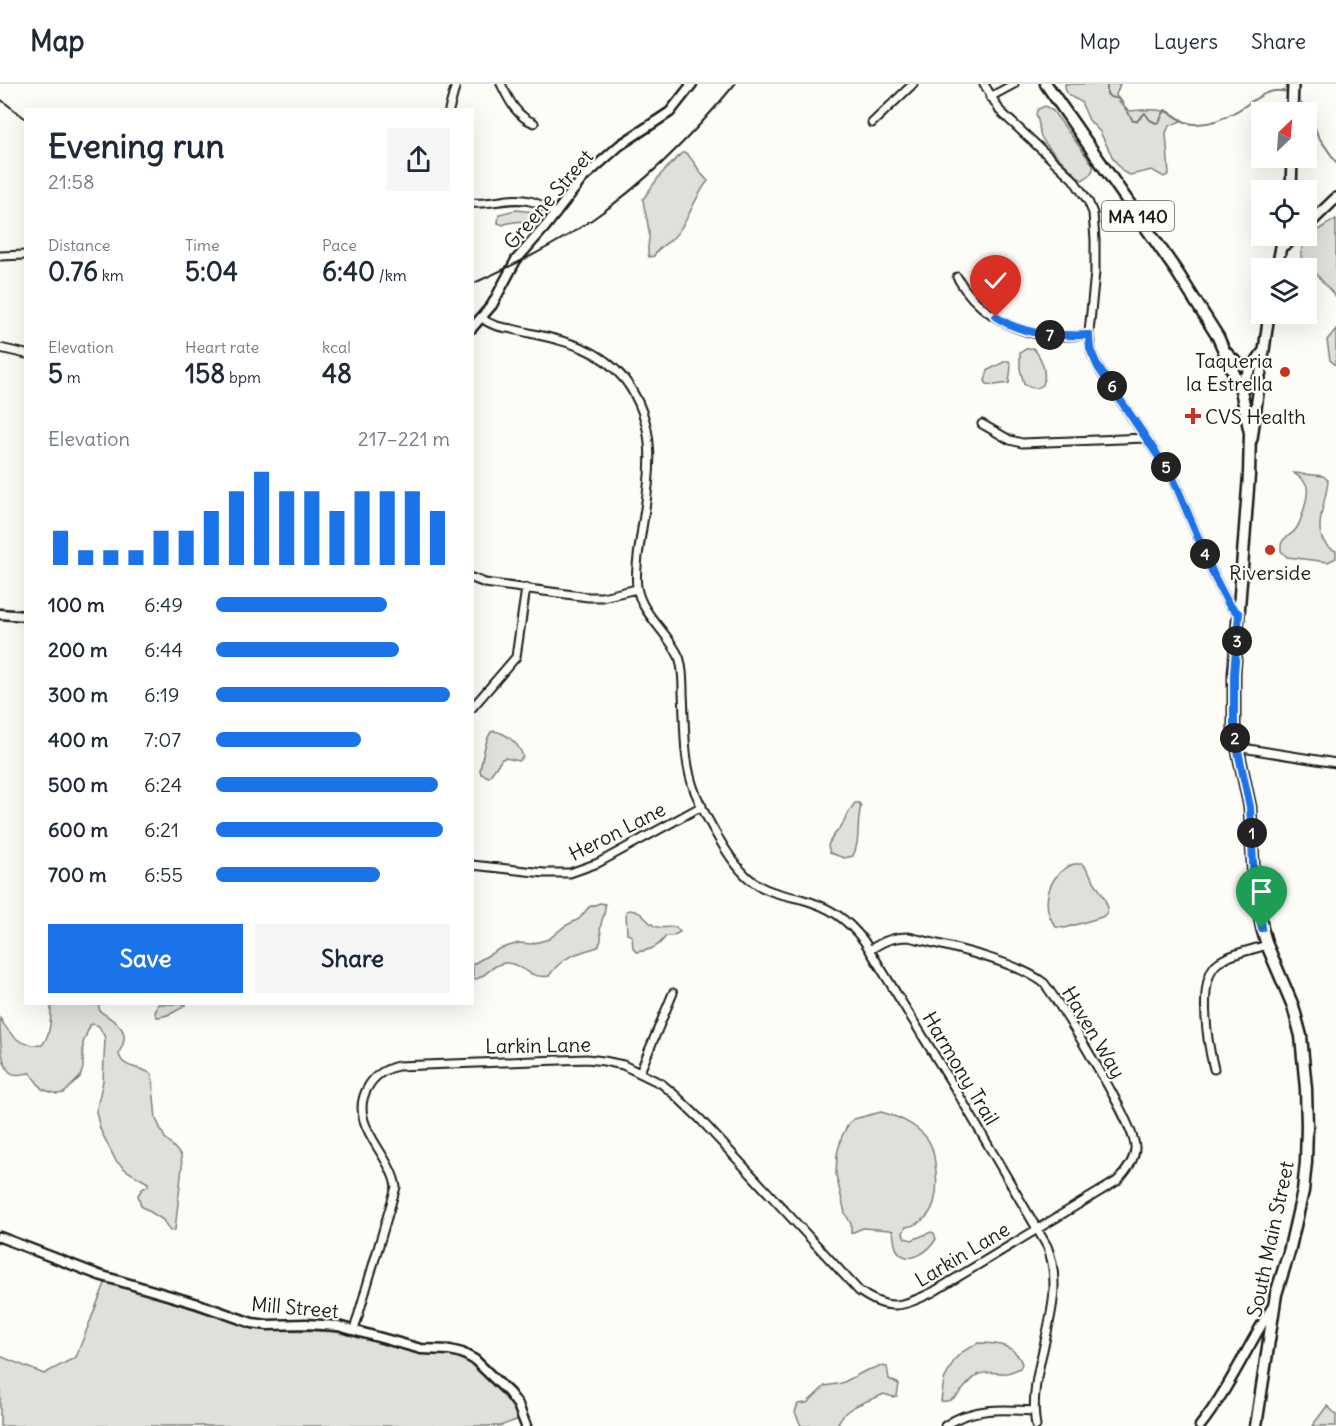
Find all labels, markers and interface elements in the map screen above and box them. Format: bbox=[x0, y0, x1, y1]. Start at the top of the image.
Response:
text: Map bbox=[30, 23, 84, 59]
text: Map bbox=[1080, 28, 1120, 55]
text: Layers bbox=[1153, 28, 1218, 55]
text: Share bbox=[1251, 28, 1306, 55]
north arrow bbox=[1251, 102, 1317, 168]
map controls bbox=[1251, 102, 1317, 324]
text: Evening run bbox=[48, 125, 224, 167]
button: share bbox=[387, 128, 450, 191]
street label: Greene Street bbox=[498, 144, 598, 254]
text: 21:58 bbox=[48, 169, 94, 194]
button: locate bbox=[1251, 180, 1317, 246]
road number: MA 140 bbox=[1102, 201, 1174, 231]
text: Distance bbox=[48, 235, 110, 255]
text: Time bbox=[185, 235, 220, 255]
text: Pace bbox=[322, 235, 357, 255]
text: 0.76 bbox=[48, 255, 98, 288]
text: 5:04 bbox=[185, 255, 238, 288]
text: 6:40 bbox=[322, 255, 375, 288]
pin bbox=[970, 255, 1021, 317]
button: layers bbox=[1251, 258, 1317, 324]
icon: check bbox=[979, 264, 1012, 297]
text: km bbox=[98, 265, 124, 285]
text: /km bbox=[375, 265, 407, 285]
pin: 7 bbox=[1035, 320, 1065, 350]
text: 7 bbox=[1046, 325, 1054, 345]
text: Elevation bbox=[48, 337, 114, 357]
text: Heart rate bbox=[185, 337, 259, 357]
text: kcal bbox=[322, 337, 351, 357]
place label: Taqueria la Estrella bbox=[1186, 348, 1273, 396]
text: 5 bbox=[48, 357, 63, 390]
text: 158 bbox=[185, 357, 225, 390]
text: 48 bbox=[322, 357, 352, 390]
marker: Taqueria la Estrella bbox=[1278, 365, 1292, 379]
text: m bbox=[63, 367, 81, 387]
text: bpm bbox=[225, 367, 261, 387]
pin: 6 bbox=[1097, 371, 1127, 401]
text: 6 bbox=[1107, 376, 1117, 396]
place label: CVS Health bbox=[1205, 404, 1306, 429]
marker: CVS Health bbox=[1186, 409, 1200, 423]
text: Elevation bbox=[48, 426, 130, 451]
text: 217–221 m bbox=[358, 426, 450, 451]
pin: 5 bbox=[1151, 452, 1181, 482]
text: 5 bbox=[1161, 457, 1171, 477]
pin: 4 bbox=[1190, 539, 1220, 569]
marker: Riverside bbox=[1263, 543, 1277, 557]
text: 4 bbox=[1200, 544, 1210, 564]
place label: Riverside bbox=[1229, 560, 1311, 585]
text: 100 m bbox=[48, 592, 105, 617]
text: 6:49 bbox=[144, 592, 183, 617]
pin: 3 bbox=[1222, 626, 1252, 656]
text: 3 bbox=[1232, 631, 1242, 651]
text: 200 m bbox=[48, 637, 108, 662]
text: 6:44 bbox=[144, 637, 183, 662]
text: 300 m bbox=[48, 682, 108, 707]
text: 6:19 bbox=[144, 682, 180, 707]
pin: 2 bbox=[1220, 723, 1250, 753]
text: 400 m bbox=[48, 727, 108, 752]
text: 7:07 bbox=[144, 727, 181, 752]
text: 2 bbox=[1231, 728, 1239, 748]
text: 500 m bbox=[48, 772, 108, 797]
text: 6:24 bbox=[144, 772, 182, 797]
street label: Heron Lane bbox=[565, 796, 669, 866]
text: 600 m bbox=[48, 817, 108, 842]
text: 6:21 bbox=[144, 817, 179, 842]
pin: 1 bbox=[1237, 818, 1267, 848]
text: 1 bbox=[1249, 823, 1255, 843]
text: 700 m bbox=[48, 862, 106, 887]
text: 6:55 bbox=[144, 862, 183, 887]
pin bbox=[1236, 866, 1287, 928]
icon: arrive bbox=[1245, 875, 1278, 908]
button: Save bbox=[48, 924, 243, 993]
button: Share bbox=[255, 924, 450, 993]
street label: Haven Way bbox=[1057, 981, 1131, 1083]
street label: Harmony Trail bbox=[917, 1007, 1005, 1129]
street label: Larkin Lane bbox=[485, 1032, 591, 1058]
street label: South Main Street bbox=[1241, 1158, 1299, 1319]
street label: Larkin Lane bbox=[910, 1216, 1014, 1292]
street label: Mill Street bbox=[250, 1291, 340, 1323]

